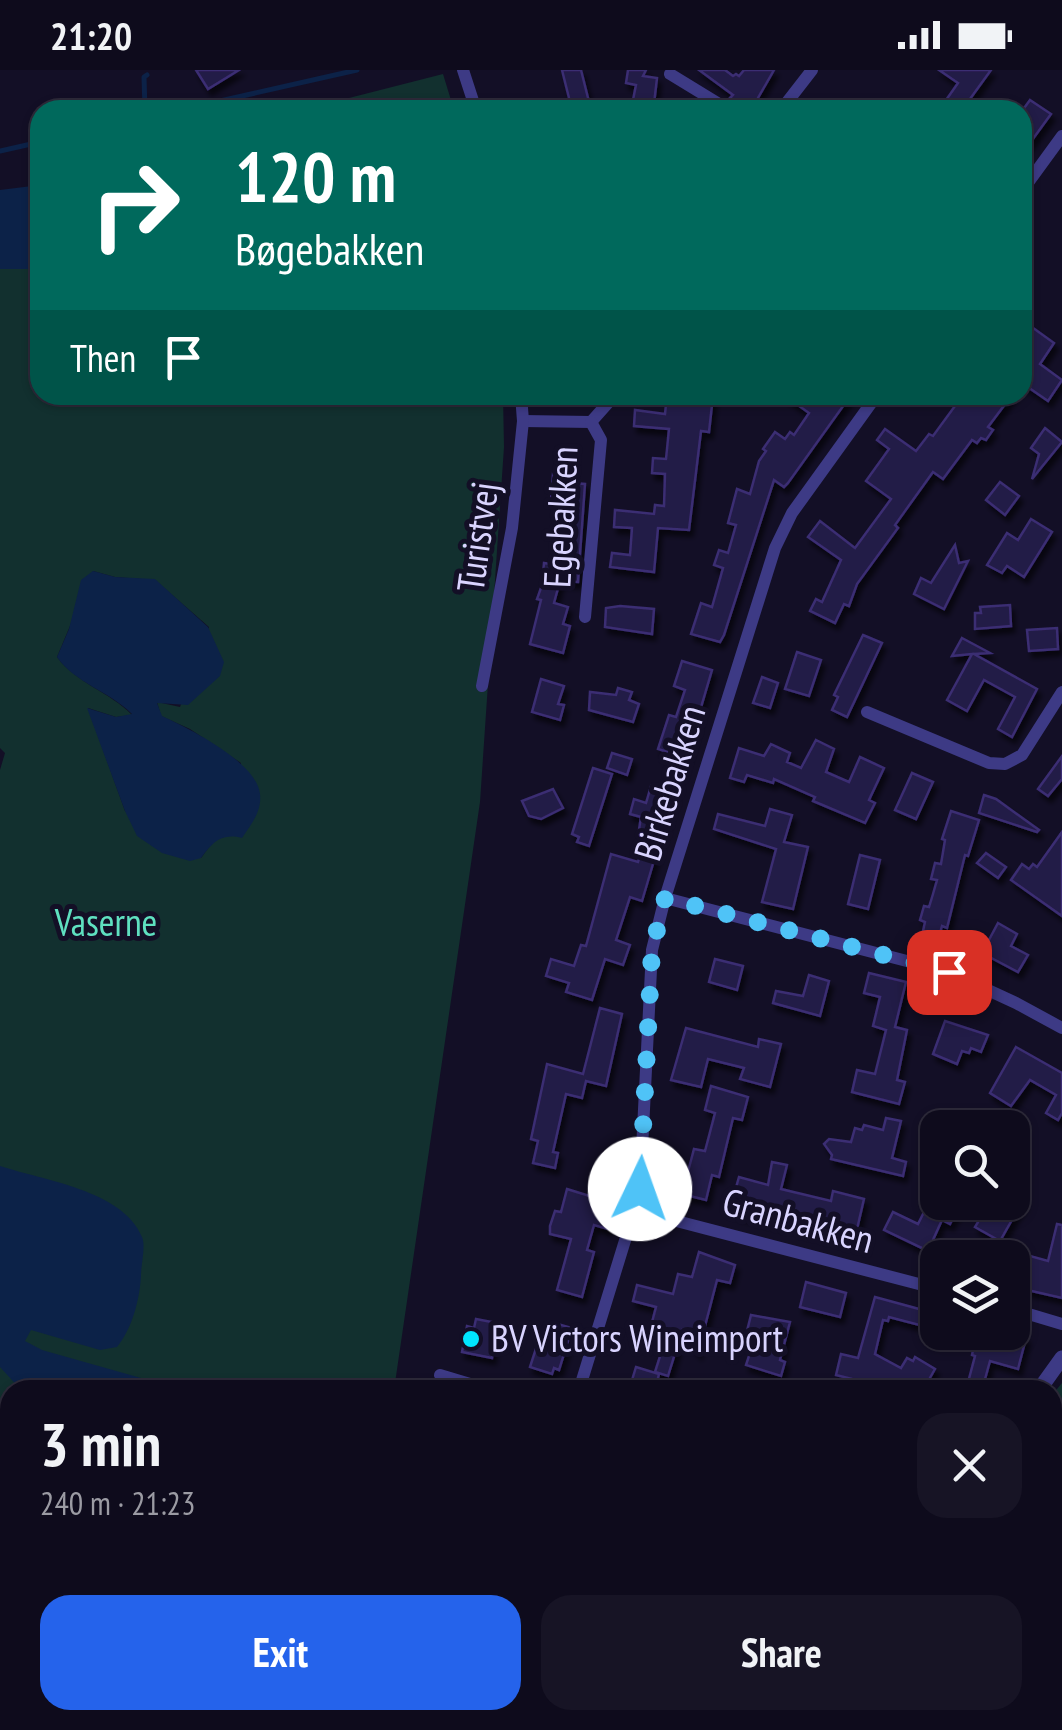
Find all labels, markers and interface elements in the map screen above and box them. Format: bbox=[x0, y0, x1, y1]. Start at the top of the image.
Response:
text: 21:20 bbox=[50, 11, 132, 60]
text: 120 m bbox=[235, 131, 396, 221]
icon: right bbox=[70, 140, 200, 270]
text: Bøgebakken bbox=[235, 219, 424, 277]
icon: arrive bbox=[156, 330, 211, 385]
text: Then bbox=[70, 333, 136, 382]
street label: Egebakken bbox=[531, 445, 588, 589]
street label: Turistvej bbox=[445, 479, 508, 595]
street label: Birkebakken bbox=[622, 699, 715, 866]
park label: Vaserne bbox=[54, 897, 157, 946]
pin bbox=[907, 930, 992, 1015]
icon: arrive bbox=[922, 945, 977, 1000]
map controls bbox=[920, 1110, 1030, 1350]
button: search bbox=[920, 1110, 1030, 1220]
position arrow bbox=[588, 1137, 692, 1241]
street label: Granbakken bbox=[718, 1176, 879, 1263]
button: layers bbox=[920, 1240, 1030, 1350]
place label: BV Victors Wineimport bbox=[491, 1313, 784, 1362]
marker: BV Victors Wineimport bbox=[460, 1328, 482, 1350]
text: 3 min bbox=[40, 1405, 161, 1483]
button: close bbox=[917, 1413, 1022, 1518]
text: 240 m · 21:23 bbox=[40, 1482, 195, 1524]
button: Exit bbox=[40, 1595, 521, 1710]
button: Share bbox=[541, 1595, 1022, 1710]

